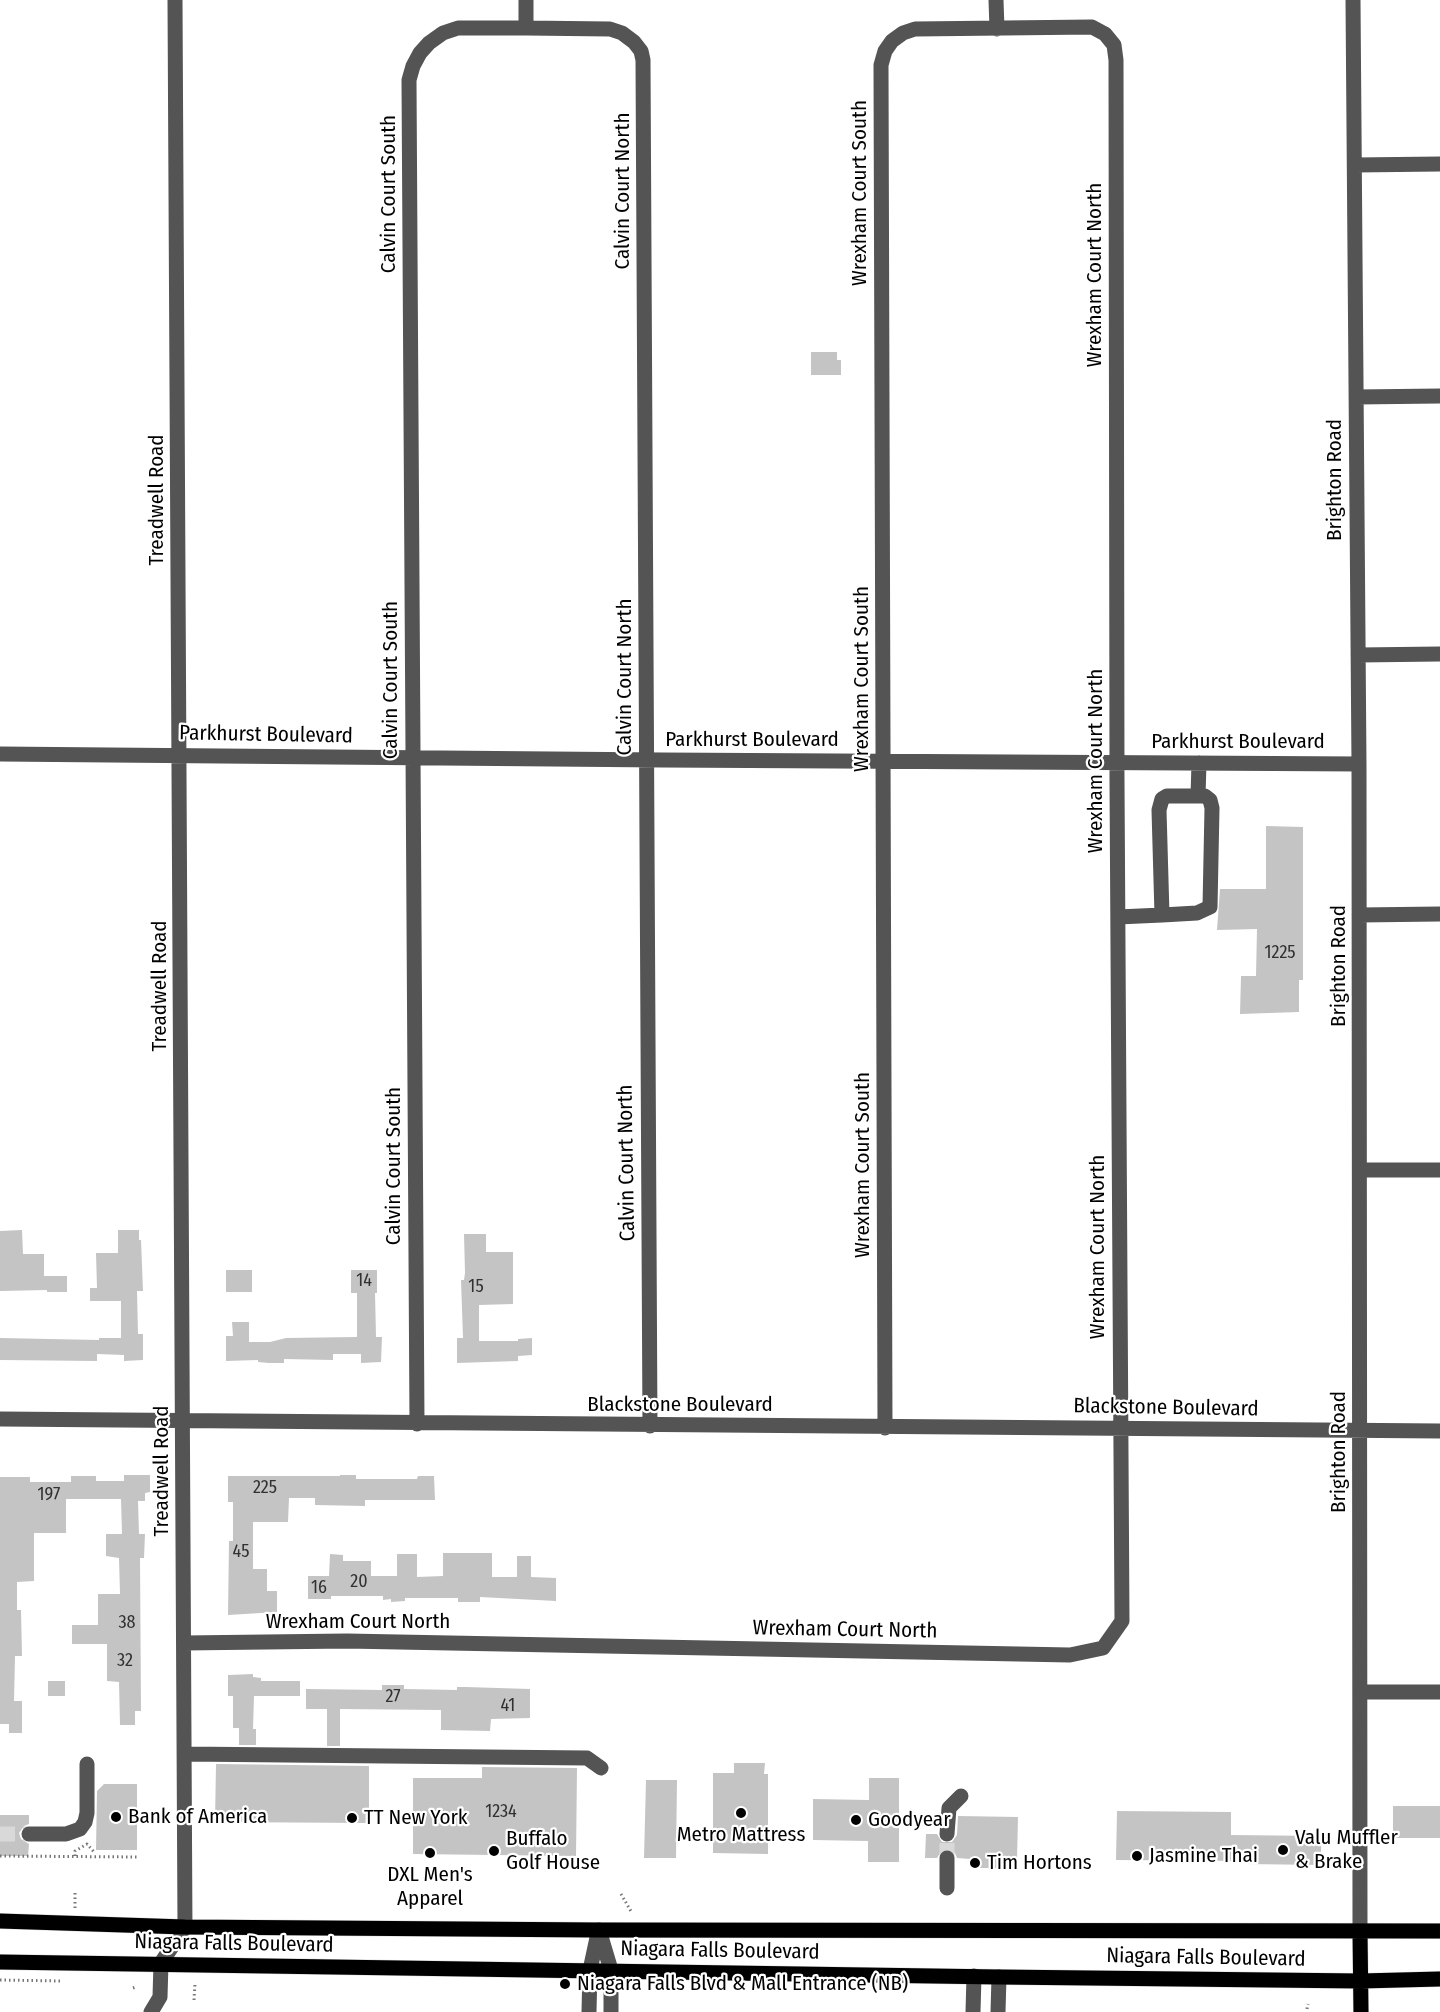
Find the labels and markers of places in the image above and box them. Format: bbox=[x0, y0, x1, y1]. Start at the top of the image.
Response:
place label: Bank of America bbox=[128, 1804, 267, 1830]
place label: TT New York bbox=[364, 1805, 468, 1831]
marker: Metro Mattress bbox=[734, 1806, 748, 1820]
place label: Goodyear bbox=[868, 1807, 950, 1833]
marker: Bank of America bbox=[109, 1810, 123, 1824]
marker: TT New York bbox=[345, 1811, 359, 1825]
marker: Goodyear bbox=[849, 1813, 863, 1827]
place label: Metro Mattress bbox=[677, 1822, 805, 1848]
place label: Valu Muffler & Brake bbox=[1295, 1825, 1398, 1875]
place label: Buffalo Golf House bbox=[506, 1826, 600, 1876]
place label: Jasmine Thai bbox=[1149, 1843, 1258, 1869]
marker: Valu Muffler & Brake bbox=[1276, 1843, 1290, 1857]
marker: Buffalo Golf House bbox=[487, 1844, 501, 1858]
marker: DXL Men's Apparel bbox=[423, 1846, 437, 1860]
marker: Jasmine Thai bbox=[1130, 1849, 1144, 1863]
place label: Tim Hortons bbox=[987, 1850, 1092, 1876]
marker: Tim Hortons bbox=[968, 1856, 982, 1870]
place label: DXL Men's Apparel bbox=[387, 1862, 473, 1912]
place label: Niagara Falls Blvd & Mall Entrance (NB) bbox=[577, 1971, 908, 1997]
marker: Niagara Falls Blvd & Mall Entrance (NB) bbox=[558, 1977, 572, 1991]

